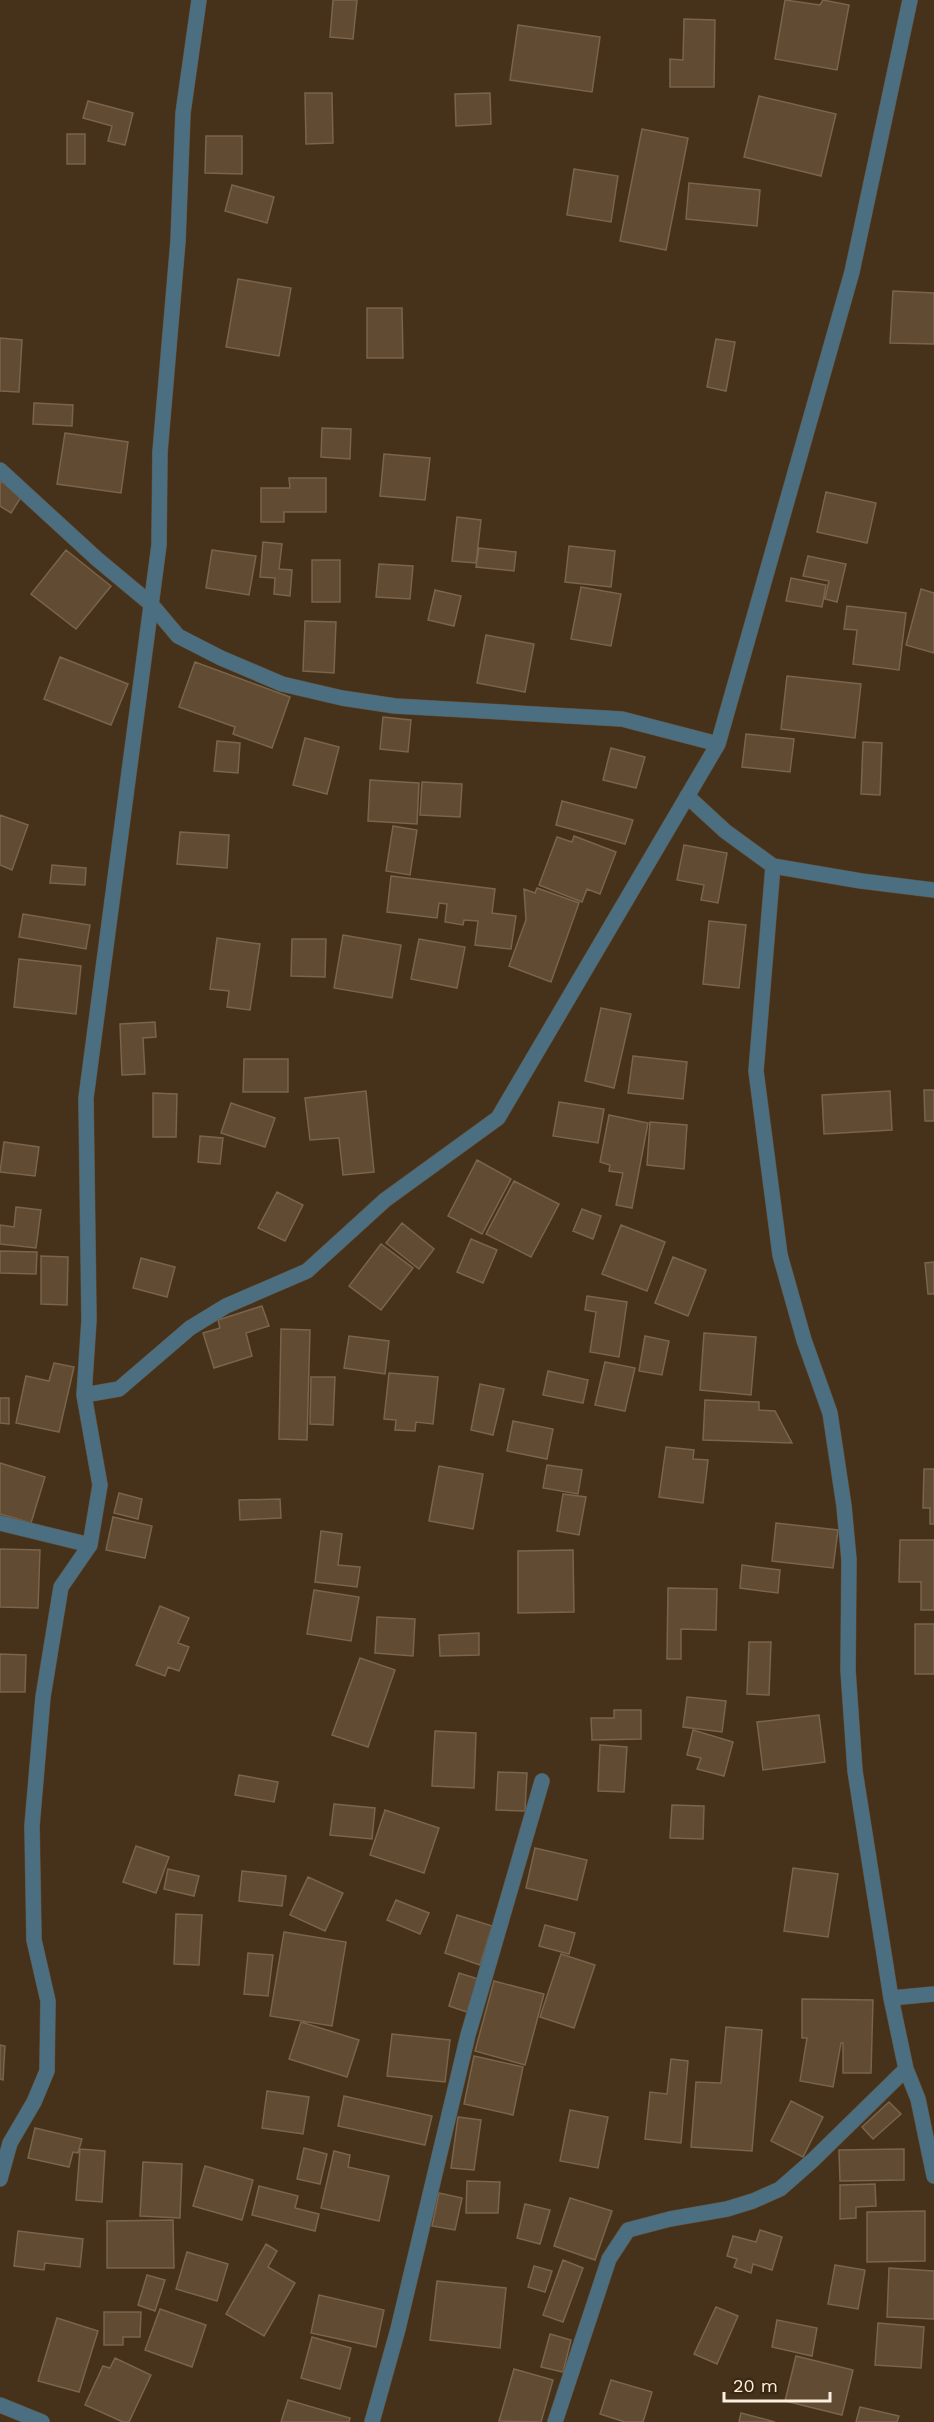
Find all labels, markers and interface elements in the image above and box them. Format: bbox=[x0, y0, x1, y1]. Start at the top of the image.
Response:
scale bar bbox=[724, 2365, 830, 2403]
text: 20 m bbox=[733, 2375, 778, 2396]

